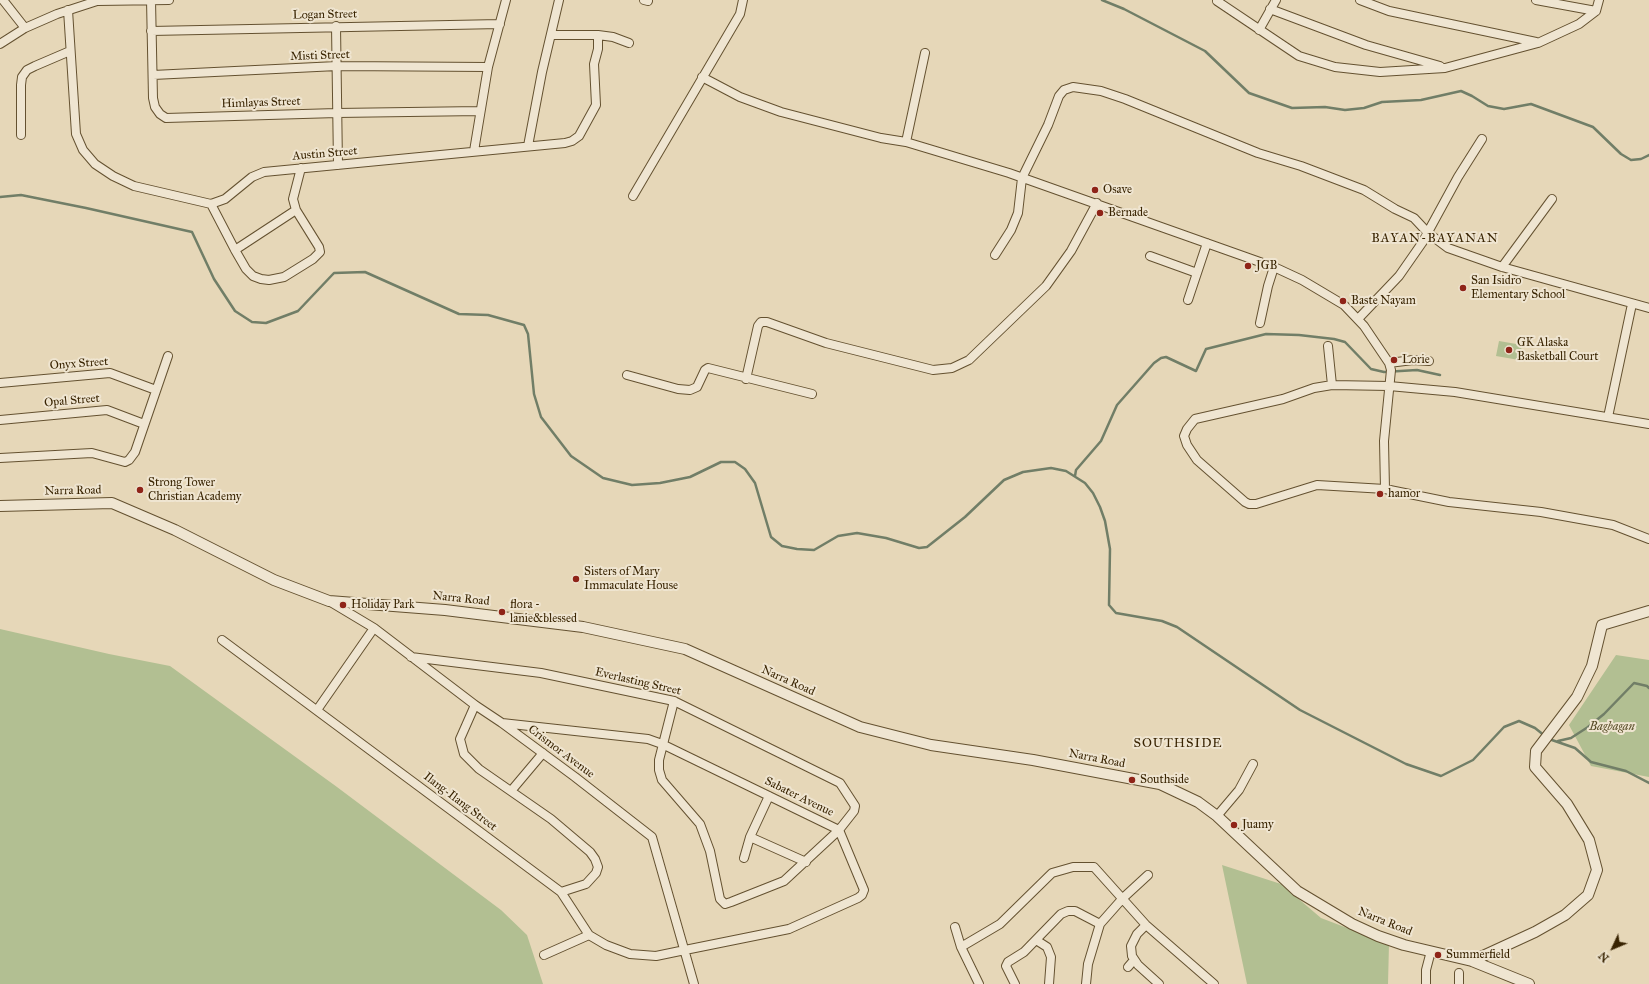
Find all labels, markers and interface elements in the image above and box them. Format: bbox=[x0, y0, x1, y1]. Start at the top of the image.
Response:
street label: Logan Street bbox=[293, 7, 357, 23]
street label: Misti Street bbox=[290, 48, 350, 64]
street label: Himlayas Street bbox=[221, 94, 301, 112]
street label: Austin Street bbox=[292, 144, 358, 164]
place label: Osave bbox=[1103, 183, 1132, 197]
marker: Osave bbox=[1090, 185, 1100, 195]
place label: Bernade bbox=[1108, 206, 1148, 220]
marker: Bernade bbox=[1095, 208, 1105, 218]
district label: BAYAN-BAYANAN bbox=[1371, 231, 1499, 247]
place label: JGB bbox=[1256, 259, 1277, 273]
marker: JGB bbox=[1243, 261, 1253, 271]
place label: San Isidro Elementary School bbox=[1471, 274, 1565, 302]
marker: San Isidro Elementary School bbox=[1458, 283, 1468, 293]
place label: Baste Nayam bbox=[1351, 294, 1416, 308]
marker: Baste Nayam bbox=[1338, 296, 1348, 306]
place label: GK Alaska Basketball Court bbox=[1517, 336, 1598, 364]
marker: GK Alaska Basketball Court bbox=[1504, 345, 1514, 355]
place label: Lorie bbox=[1402, 353, 1430, 367]
street label: Onyx Street bbox=[49, 355, 109, 373]
marker: Lorie bbox=[1389, 355, 1399, 365]
street label: Opal Street bbox=[44, 391, 100, 411]
place label: Strong Tower Christian Academy bbox=[148, 476, 241, 504]
street label: Narra Road bbox=[44, 483, 102, 499]
marker: Strong Tower Christian Academy bbox=[135, 485, 145, 495]
place label: hamor bbox=[1388, 487, 1420, 501]
marker: hamor bbox=[1375, 489, 1385, 499]
place label: Sisters of Mary Immaculate House bbox=[584, 565, 678, 593]
marker: Sisters of Mary Immaculate House bbox=[571, 574, 581, 584]
street label: Narra Road bbox=[432, 589, 490, 609]
place label: Holiday Park bbox=[351, 598, 415, 612]
place label: flora - lanie&blessed bbox=[510, 598, 577, 626]
marker: Holiday Park bbox=[338, 600, 348, 610]
marker: flora - lanie&blessed bbox=[497, 607, 507, 617]
street label: Narra Road bbox=[759, 663, 817, 699]
street label: Everlasting Street bbox=[593, 665, 683, 699]
park label: Bagbagan bbox=[1589, 720, 1635, 734]
street label: Crismor Avenue bbox=[525, 722, 597, 782]
district label: SOUTHSIDE bbox=[1133, 736, 1223, 752]
street label: Narra Road bbox=[1068, 746, 1126, 772]
street label: Ilang-Ilang Street bbox=[420, 770, 500, 834]
place label: Southside bbox=[1140, 773, 1189, 787]
street label: Sabater Avenue bbox=[762, 774, 836, 820]
marker: Southside bbox=[1127, 775, 1137, 785]
place label: Juamy bbox=[1242, 818, 1274, 832]
marker: Juamy bbox=[1229, 820, 1239, 830]
street label: Narra Road bbox=[1356, 905, 1414, 939]
north arrow bbox=[1593, 928, 1633, 968]
place label: Summerfield bbox=[1446, 948, 1510, 962]
text: N bbox=[1596, 949, 1612, 965]
marker: Summerfield bbox=[1433, 950, 1443, 960]

